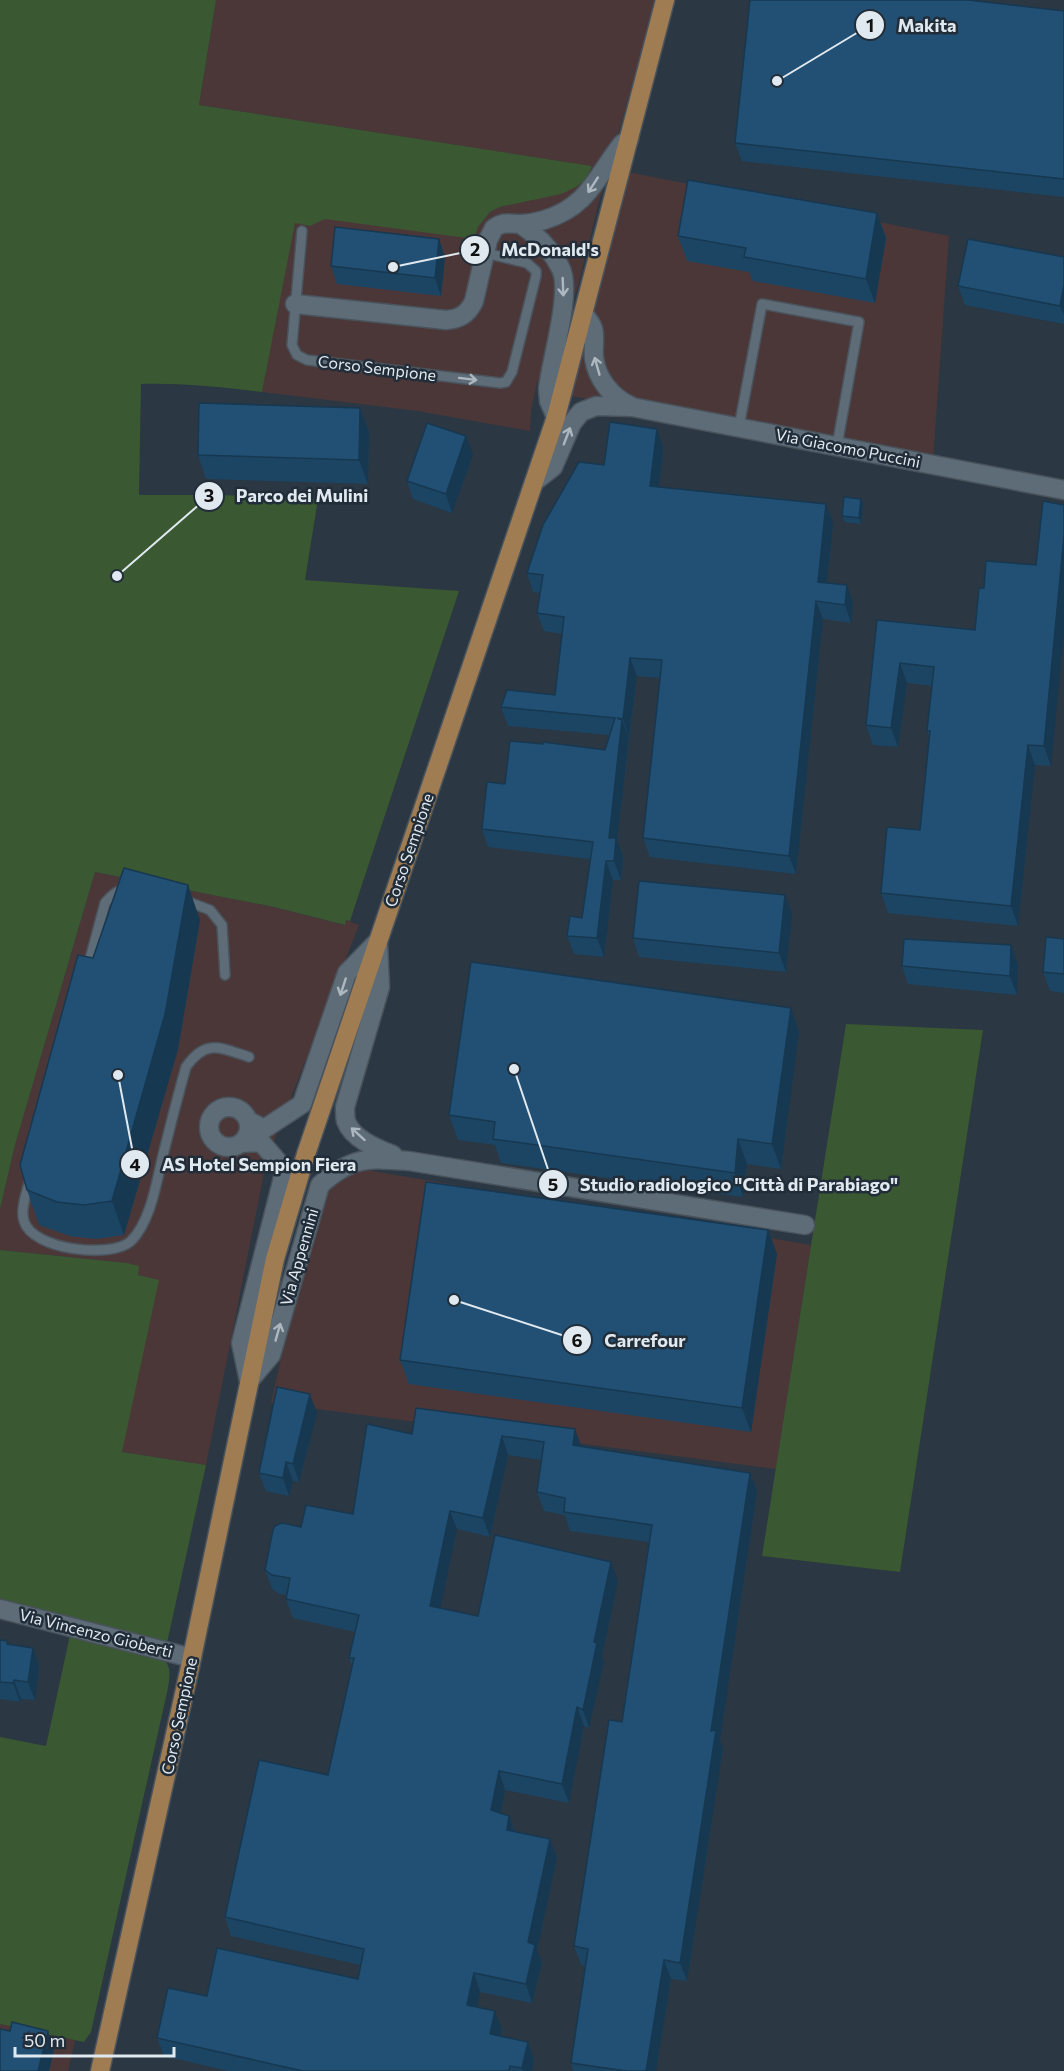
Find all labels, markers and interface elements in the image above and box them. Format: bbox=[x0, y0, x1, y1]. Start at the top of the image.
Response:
callout: Makita bbox=[855, 7, 968, 43]
text: 1 bbox=[866, 14, 874, 36]
text: Makita bbox=[897, 14, 957, 36]
one-way arrow bbox=[587, 176, 599, 193]
callout: McDonald's bbox=[460, 232, 611, 268]
text: 2 bbox=[470, 238, 480, 260]
text: McDonald's bbox=[501, 238, 599, 260]
one-way arrow bbox=[557, 276, 569, 296]
street label: Corso Sempione bbox=[317, 351, 437, 384]
one-way arrow bbox=[591, 357, 602, 376]
one-way arrow bbox=[457, 374, 477, 385]
street label: Via Giacomo Puccini bbox=[774, 424, 922, 471]
one-way arrow bbox=[562, 427, 573, 446]
callout: Parco dei Mulini bbox=[194, 478, 381, 514]
text: 3 bbox=[204, 484, 214, 506]
text: Parco dei Mulini bbox=[236, 484, 368, 506]
street label: Corso Sempione bbox=[380, 790, 437, 909]
one-way arrow bbox=[337, 977, 348, 996]
one-way arrow bbox=[351, 1127, 366, 1141]
callout: AS Hotel Sempion Fiera bbox=[120, 1146, 369, 1182]
text: 4 bbox=[129, 1153, 141, 1175]
text: AS Hotel Sempion Fiera bbox=[162, 1153, 356, 1175]
callout: Studio radiologico "Città di Parabiago" bbox=[538, 1166, 911, 1202]
text: 5 bbox=[548, 1173, 558, 1195]
text: Studio radiologico "Città di Parabiago" bbox=[580, 1173, 898, 1195]
street label: Via Appennini bbox=[276, 1206, 322, 1308]
callout: Carrefour bbox=[562, 1322, 697, 1358]
one-way arrow bbox=[273, 1323, 284, 1342]
text: 6 bbox=[571, 1329, 583, 1351]
text: Carrefour bbox=[604, 1329, 686, 1351]
street label: Via Vincenzo Gioberti bbox=[18, 1604, 175, 1661]
street label: Corso Sempione bbox=[157, 1656, 200, 1776]
scale bar bbox=[15, 2020, 174, 2058]
text: 50 m bbox=[24, 2029, 65, 2051]

